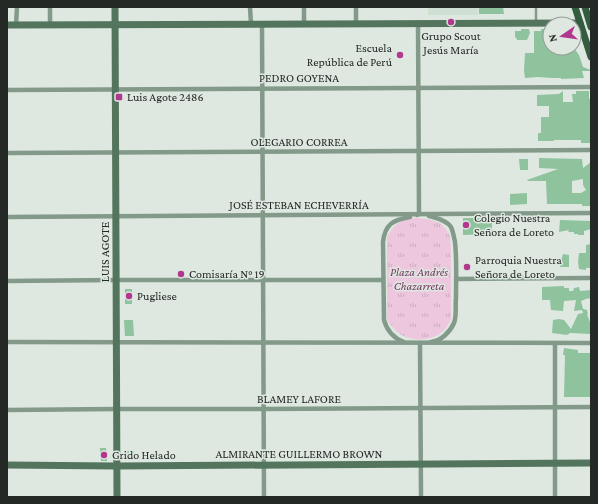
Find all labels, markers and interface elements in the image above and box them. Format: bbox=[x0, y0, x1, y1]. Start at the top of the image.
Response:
north arrow bbox=[542, 16, 582, 56]
marker: Grupo Scout Jesús María bbox=[446, 17, 456, 27]
place label: Grupo Scout Jesús María bbox=[421, 29, 482, 57]
text: N bbox=[545, 33, 559, 43]
place label: Escuela República de Perú bbox=[307, 41, 393, 69]
marker: Escuela República de Perú bbox=[395, 50, 405, 60]
street label: PEDRO GOYENA bbox=[259, 71, 339, 85]
place label: Luis Agote 2486 bbox=[127, 90, 204, 104]
marker: Luis Agote 2486 bbox=[114, 92, 124, 102]
street label: OLEGARIO CORREA bbox=[250, 135, 348, 149]
street label: JOSÉ ESTEBAN ECHEVERRÍA bbox=[228, 198, 369, 212]
place label: Colegio Nuestra Señora de Loreto bbox=[474, 211, 554, 239]
marker: Colegio Nuestra Señora de Loreto bbox=[461, 220, 471, 230]
street label: LUIS AGOTE bbox=[98, 221, 112, 282]
place label: Parroquia Nuestra Señora de Loreto bbox=[475, 253, 562, 281]
marker: Parroquia Nuestra Señora de Loreto bbox=[462, 262, 472, 272]
park label: Plaza Andrés Chazarreta bbox=[390, 265, 448, 293]
place label: Comisaría N° 19 bbox=[189, 267, 265, 281]
marker: Comisaría N° 19 bbox=[176, 269, 186, 279]
place label: Pugliese bbox=[137, 289, 177, 303]
marker: Pugliese bbox=[124, 291, 134, 301]
street label: BLAMEY LAFORE bbox=[257, 392, 342, 406]
street label: ALMIRANTE GUILLERMO BROWN bbox=[216, 447, 383, 461]
place label: Grido Helado bbox=[112, 448, 176, 462]
marker: Grido Helado bbox=[99, 450, 109, 460]

